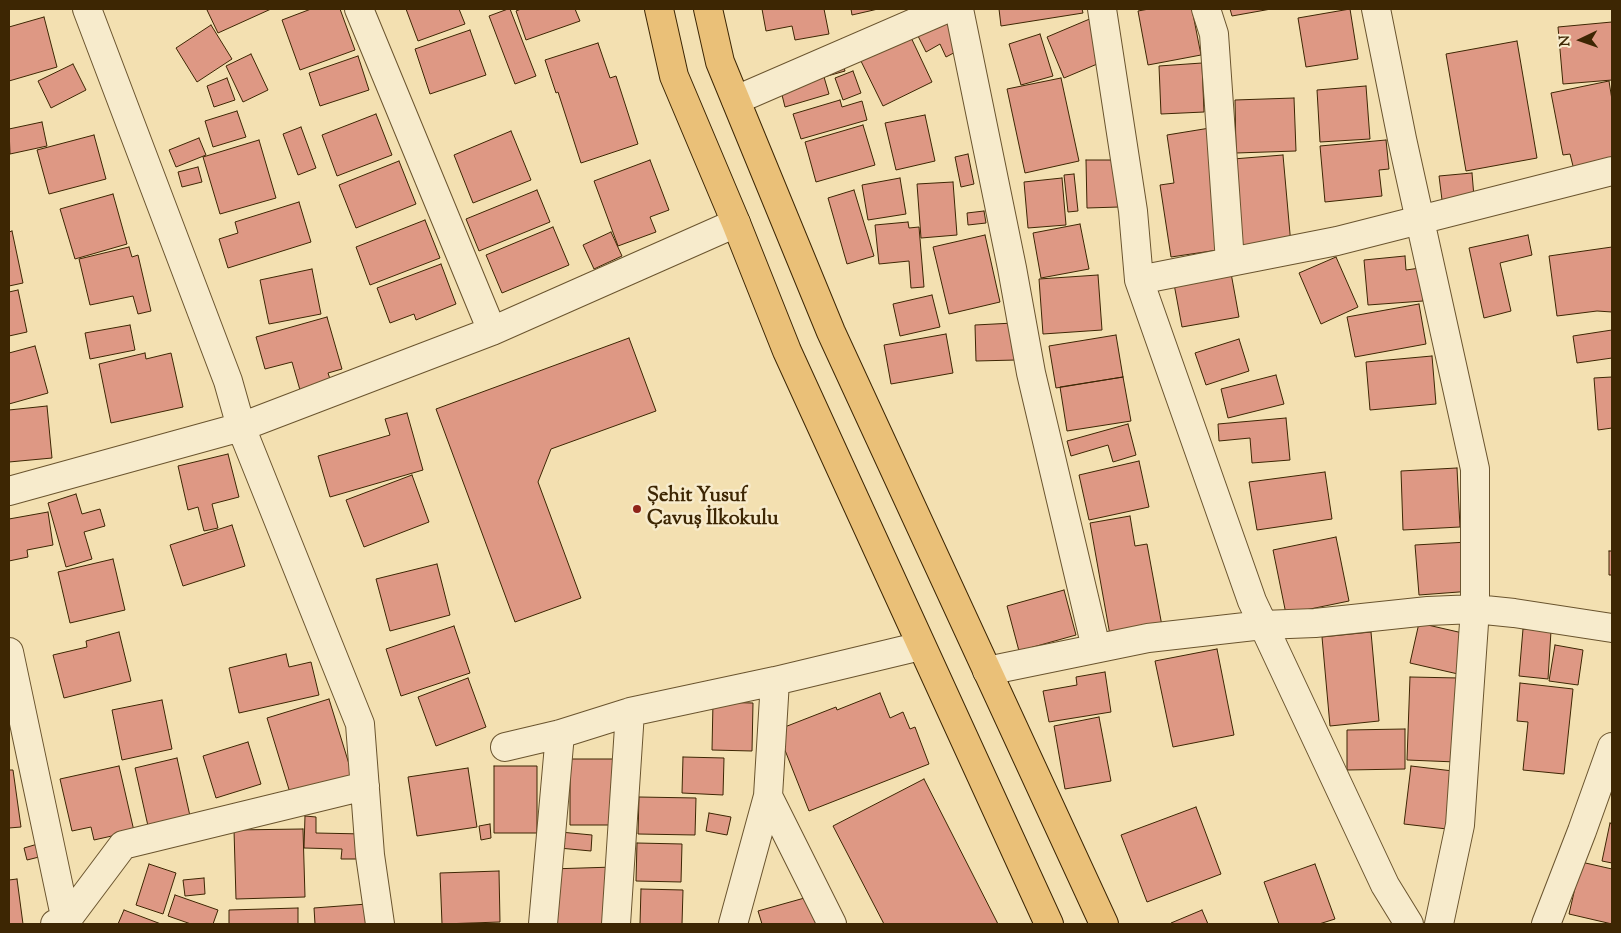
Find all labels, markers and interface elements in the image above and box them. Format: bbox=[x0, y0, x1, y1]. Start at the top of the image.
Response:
north arrow bbox=[1556, 15, 1606, 65]
text: N bbox=[1556, 35, 1576, 47]
place label: Şehit Yusuf Çavuş İlkokulu bbox=[647, 486, 779, 533]
marker: Şehit Yusuf Çavuş İlkokulu bbox=[631, 503, 643, 515]

